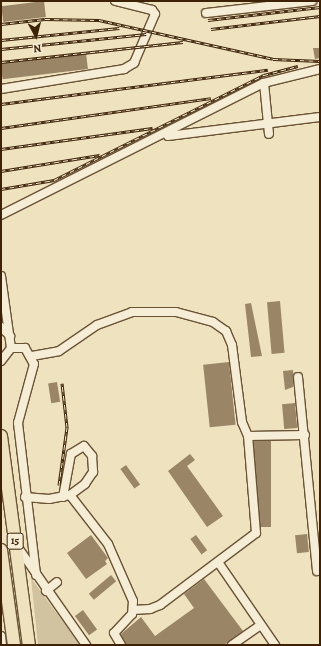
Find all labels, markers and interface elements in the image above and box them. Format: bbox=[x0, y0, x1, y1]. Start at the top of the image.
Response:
north arrow bbox=[16, 16, 56, 56]
text: N bbox=[33, 40, 42, 56]
road number: 15 bbox=[6, 532, 24, 550]

